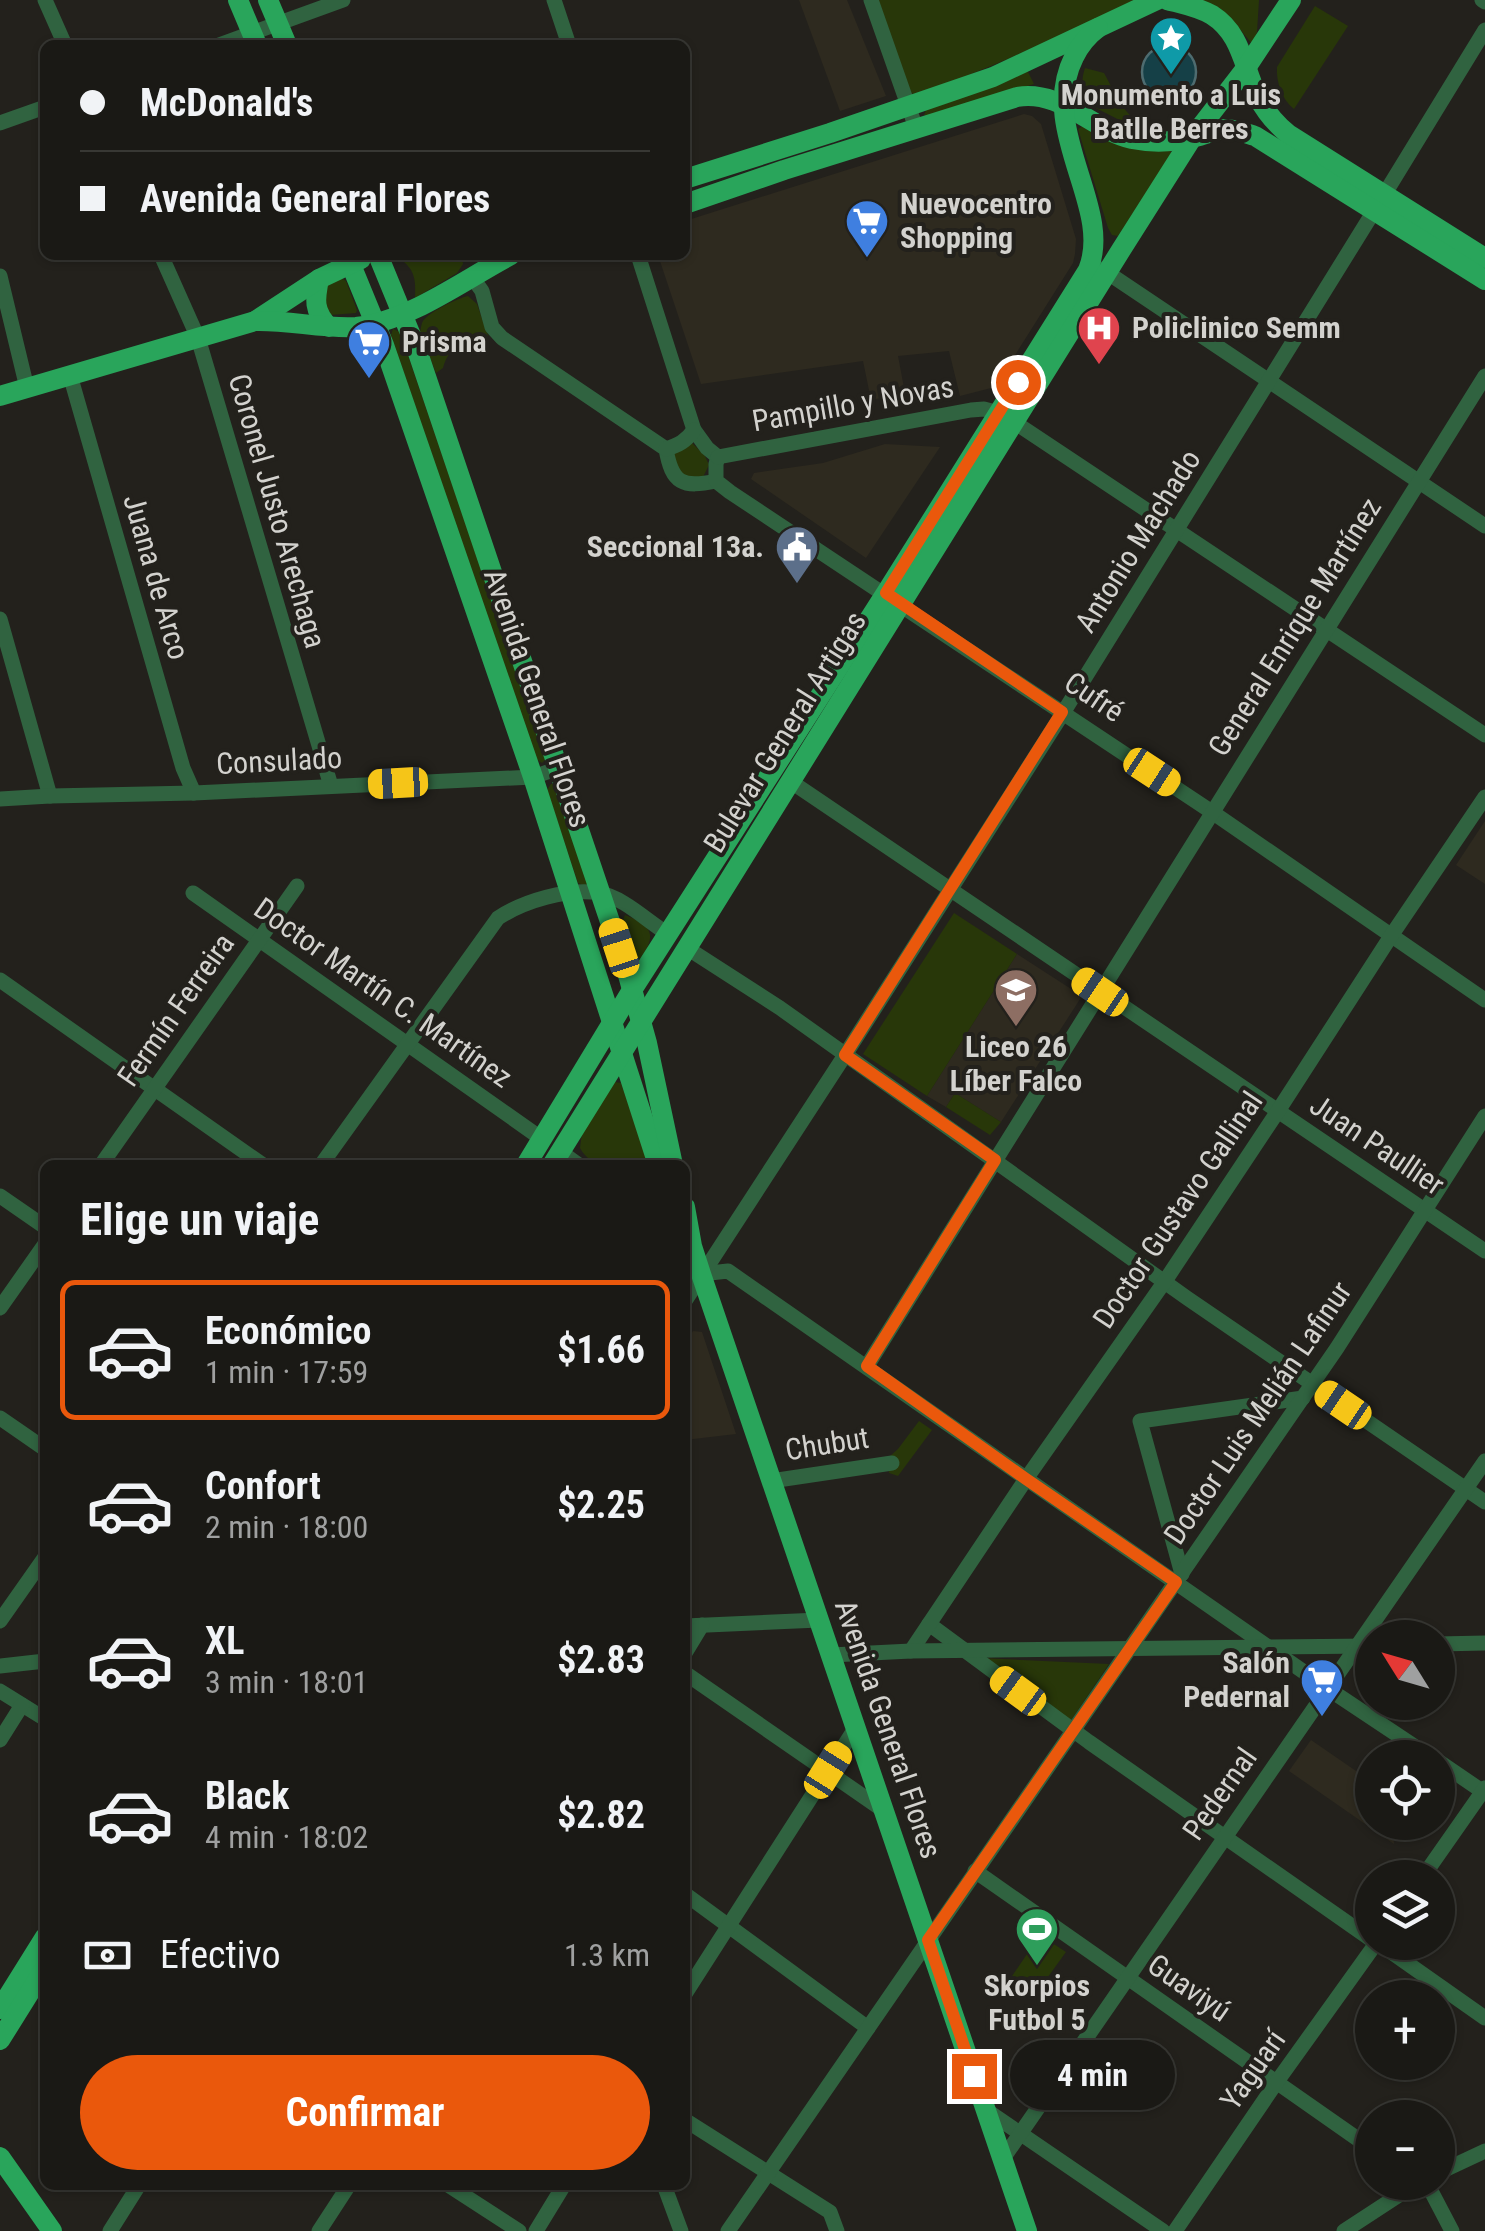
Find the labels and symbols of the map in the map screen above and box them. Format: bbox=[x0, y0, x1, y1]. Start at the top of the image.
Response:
place icon: Monumento a Luis Batlle Berres bbox=[1148, 15, 1194, 76]
place label: Monumento a Luis Batlle Berres bbox=[1061, 77, 1281, 146]
place label: Nuevocentro Shopping bbox=[900, 186, 1052, 255]
supermarket icon: Nuevocentro Shopping bbox=[844, 198, 890, 259]
hospital icon: Policlinico Semm bbox=[1076, 305, 1122, 366]
place label: Policlinico Semm bbox=[1132, 310, 1341, 345]
supermarket icon: Prisma bbox=[346, 319, 392, 380]
place label: Prisma bbox=[402, 324, 487, 359]
route start bbox=[996, 360, 1041, 405]
street label: Pampillo y Novas bbox=[749, 369, 957, 438]
street label: Coronel Justo Arechaga bbox=[222, 370, 333, 652]
street label: Antonio Machado bbox=[1067, 443, 1208, 638]
street label: Juana de Arco bbox=[116, 490, 197, 663]
street label: General Enrique Martínez bbox=[1201, 491, 1388, 762]
public building icon: Seccional 13a. bbox=[774, 524, 820, 585]
place label: Seccional 13a. bbox=[587, 529, 764, 564]
street label: Avenida General Flores bbox=[477, 564, 598, 832]
street label: Bulevar General Artigas bbox=[696, 605, 873, 859]
street label: Cufré bbox=[1058, 664, 1131, 729]
street label: Consulado bbox=[215, 740, 343, 781]
car bbox=[1119, 743, 1185, 801]
car bbox=[367, 766, 429, 800]
street label: Doctor Martín C. Martínez bbox=[248, 890, 519, 1095]
car bbox=[595, 915, 643, 981]
street label: Fermín Ferreira bbox=[110, 927, 241, 1093]
car bbox=[1067, 963, 1133, 1021]
school or university icon: Liceo 26 Líber Falco bbox=[993, 967, 1039, 1028]
place label: Liceo 26 Líber Falco bbox=[950, 1029, 1082, 1098]
street label: Doctor Gustavo Gallinal bbox=[1085, 1085, 1270, 1335]
street label: Juan Paullier bbox=[1304, 1087, 1451, 1202]
street label: Doctor Luis Melián Lafinur bbox=[1157, 1275, 1359, 1551]
car bbox=[1310, 1376, 1376, 1434]
street label: Chubut bbox=[783, 1420, 871, 1467]
street label: Avenida General Flores bbox=[828, 1595, 949, 1863]
north arrow bbox=[1355, 1620, 1455, 1720]
place label: Salón Pedernal bbox=[1183, 1645, 1290, 1714]
supermarket icon: Salón Pedernal bbox=[1299, 1657, 1345, 1718]
car bbox=[985, 1661, 1051, 1721]
car bbox=[799, 1737, 857, 1803]
street label: Pedernal bbox=[1175, 1741, 1264, 1847]
sports icon: Skorpios Futbol 5 bbox=[1014, 1906, 1060, 1967]
street label: Guaviyú bbox=[1141, 1947, 1237, 2029]
place label: Skorpios Futbol 5 bbox=[984, 1968, 1090, 2037]
street label: Yaguarí bbox=[1213, 2022, 1294, 2116]
callout: 4 min bbox=[1009, 2041, 1174, 2111]
route end bbox=[952, 2054, 997, 2099]

